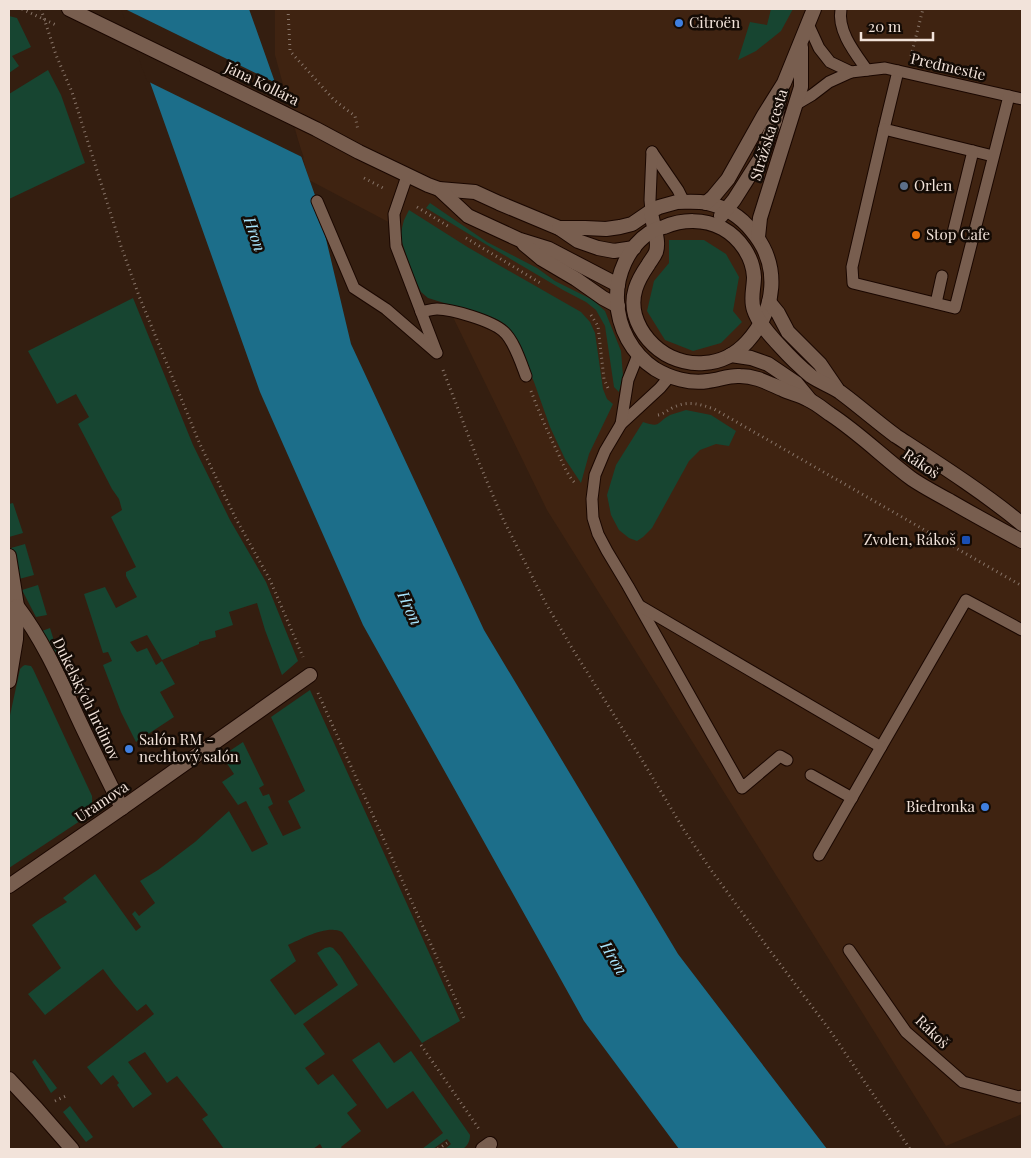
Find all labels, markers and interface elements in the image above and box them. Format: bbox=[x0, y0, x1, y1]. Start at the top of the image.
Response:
scale bar bbox=[861, 10, 934, 42]
place label: Citroën bbox=[689, 12, 740, 32]
text: 20 m bbox=[868, 16, 902, 36]
marker: Citroën bbox=[673, 17, 685, 29]
street label: Predmestie bbox=[909, 48, 988, 84]
street label: Jána Kollára bbox=[221, 56, 303, 110]
street label: Strážska cesta bbox=[745, 86, 792, 183]
place label: Orlen bbox=[914, 175, 952, 195]
marker: Orlen bbox=[898, 180, 910, 192]
water label: Hron bbox=[239, 213, 271, 254]
place label: Stop Cafe bbox=[926, 224, 990, 244]
marker: Stop Cafe bbox=[910, 229, 922, 241]
street label: Rákoš bbox=[899, 444, 944, 483]
place label: Zvolen, Rákoš bbox=[864, 529, 956, 549]
marker: Zvolen, Rákoš bbox=[960, 534, 972, 546]
water label: Hron bbox=[393, 586, 427, 628]
street label: Dukelských hrdinov bbox=[49, 634, 125, 764]
place label: Salón RM - nechtový salón bbox=[139, 729, 239, 766]
marker: Salón RM - nechtový salón bbox=[123, 743, 135, 755]
street label: Uramova bbox=[71, 776, 132, 826]
place label: Biedronka bbox=[906, 796, 976, 816]
marker: Biedronka bbox=[979, 801, 991, 813]
water label: Hron bbox=[596, 936, 633, 978]
street label: Rákoš bbox=[911, 1010, 954, 1052]

